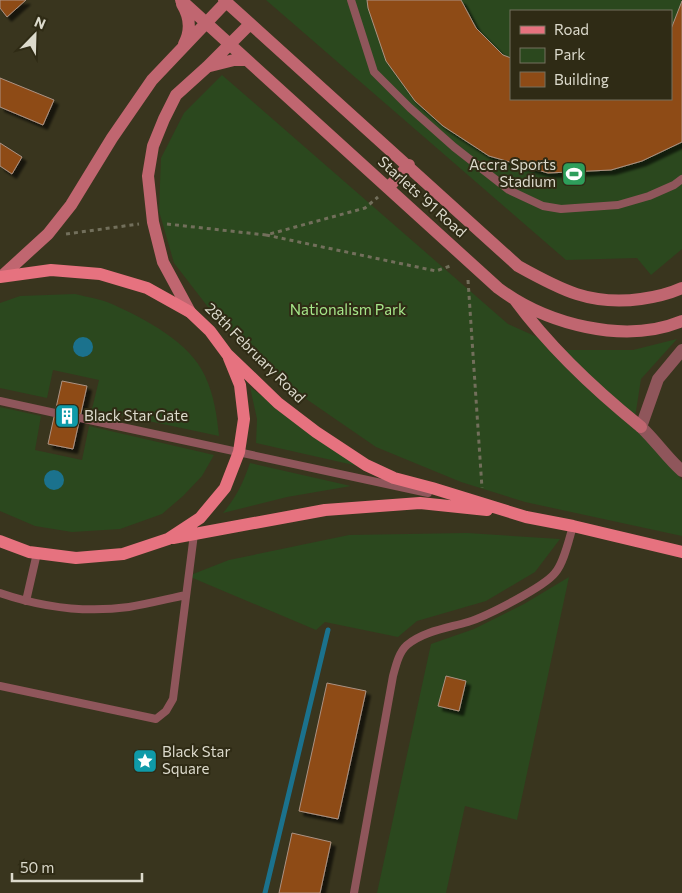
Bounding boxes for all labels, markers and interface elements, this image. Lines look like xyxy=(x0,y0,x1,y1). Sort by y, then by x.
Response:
north arrow xyxy=(10,10,60,60)
legend xyxy=(510,10,672,100)
text: N xyxy=(32,13,48,32)
text: Road xyxy=(554,20,589,38)
text: Park xyxy=(554,45,585,63)
text: Building xyxy=(554,70,609,88)
street label: Starlets '91 Road xyxy=(375,152,471,241)
place label: Accra Sports Stadium xyxy=(469,155,556,190)
sports icon: Accra Sports Stadium xyxy=(561,161,587,187)
street label: 28th February Road xyxy=(202,299,309,406)
park label: Nationalism Park xyxy=(290,300,406,318)
building icon: Black Star Gate xyxy=(54,403,80,429)
place label: Black Star Gate xyxy=(84,406,188,424)
place label: Black Star Square xyxy=(162,742,230,777)
place icon: Black Star Square xyxy=(132,748,158,774)
scale bar xyxy=(12,850,142,882)
text: 50 m xyxy=(20,858,54,876)

